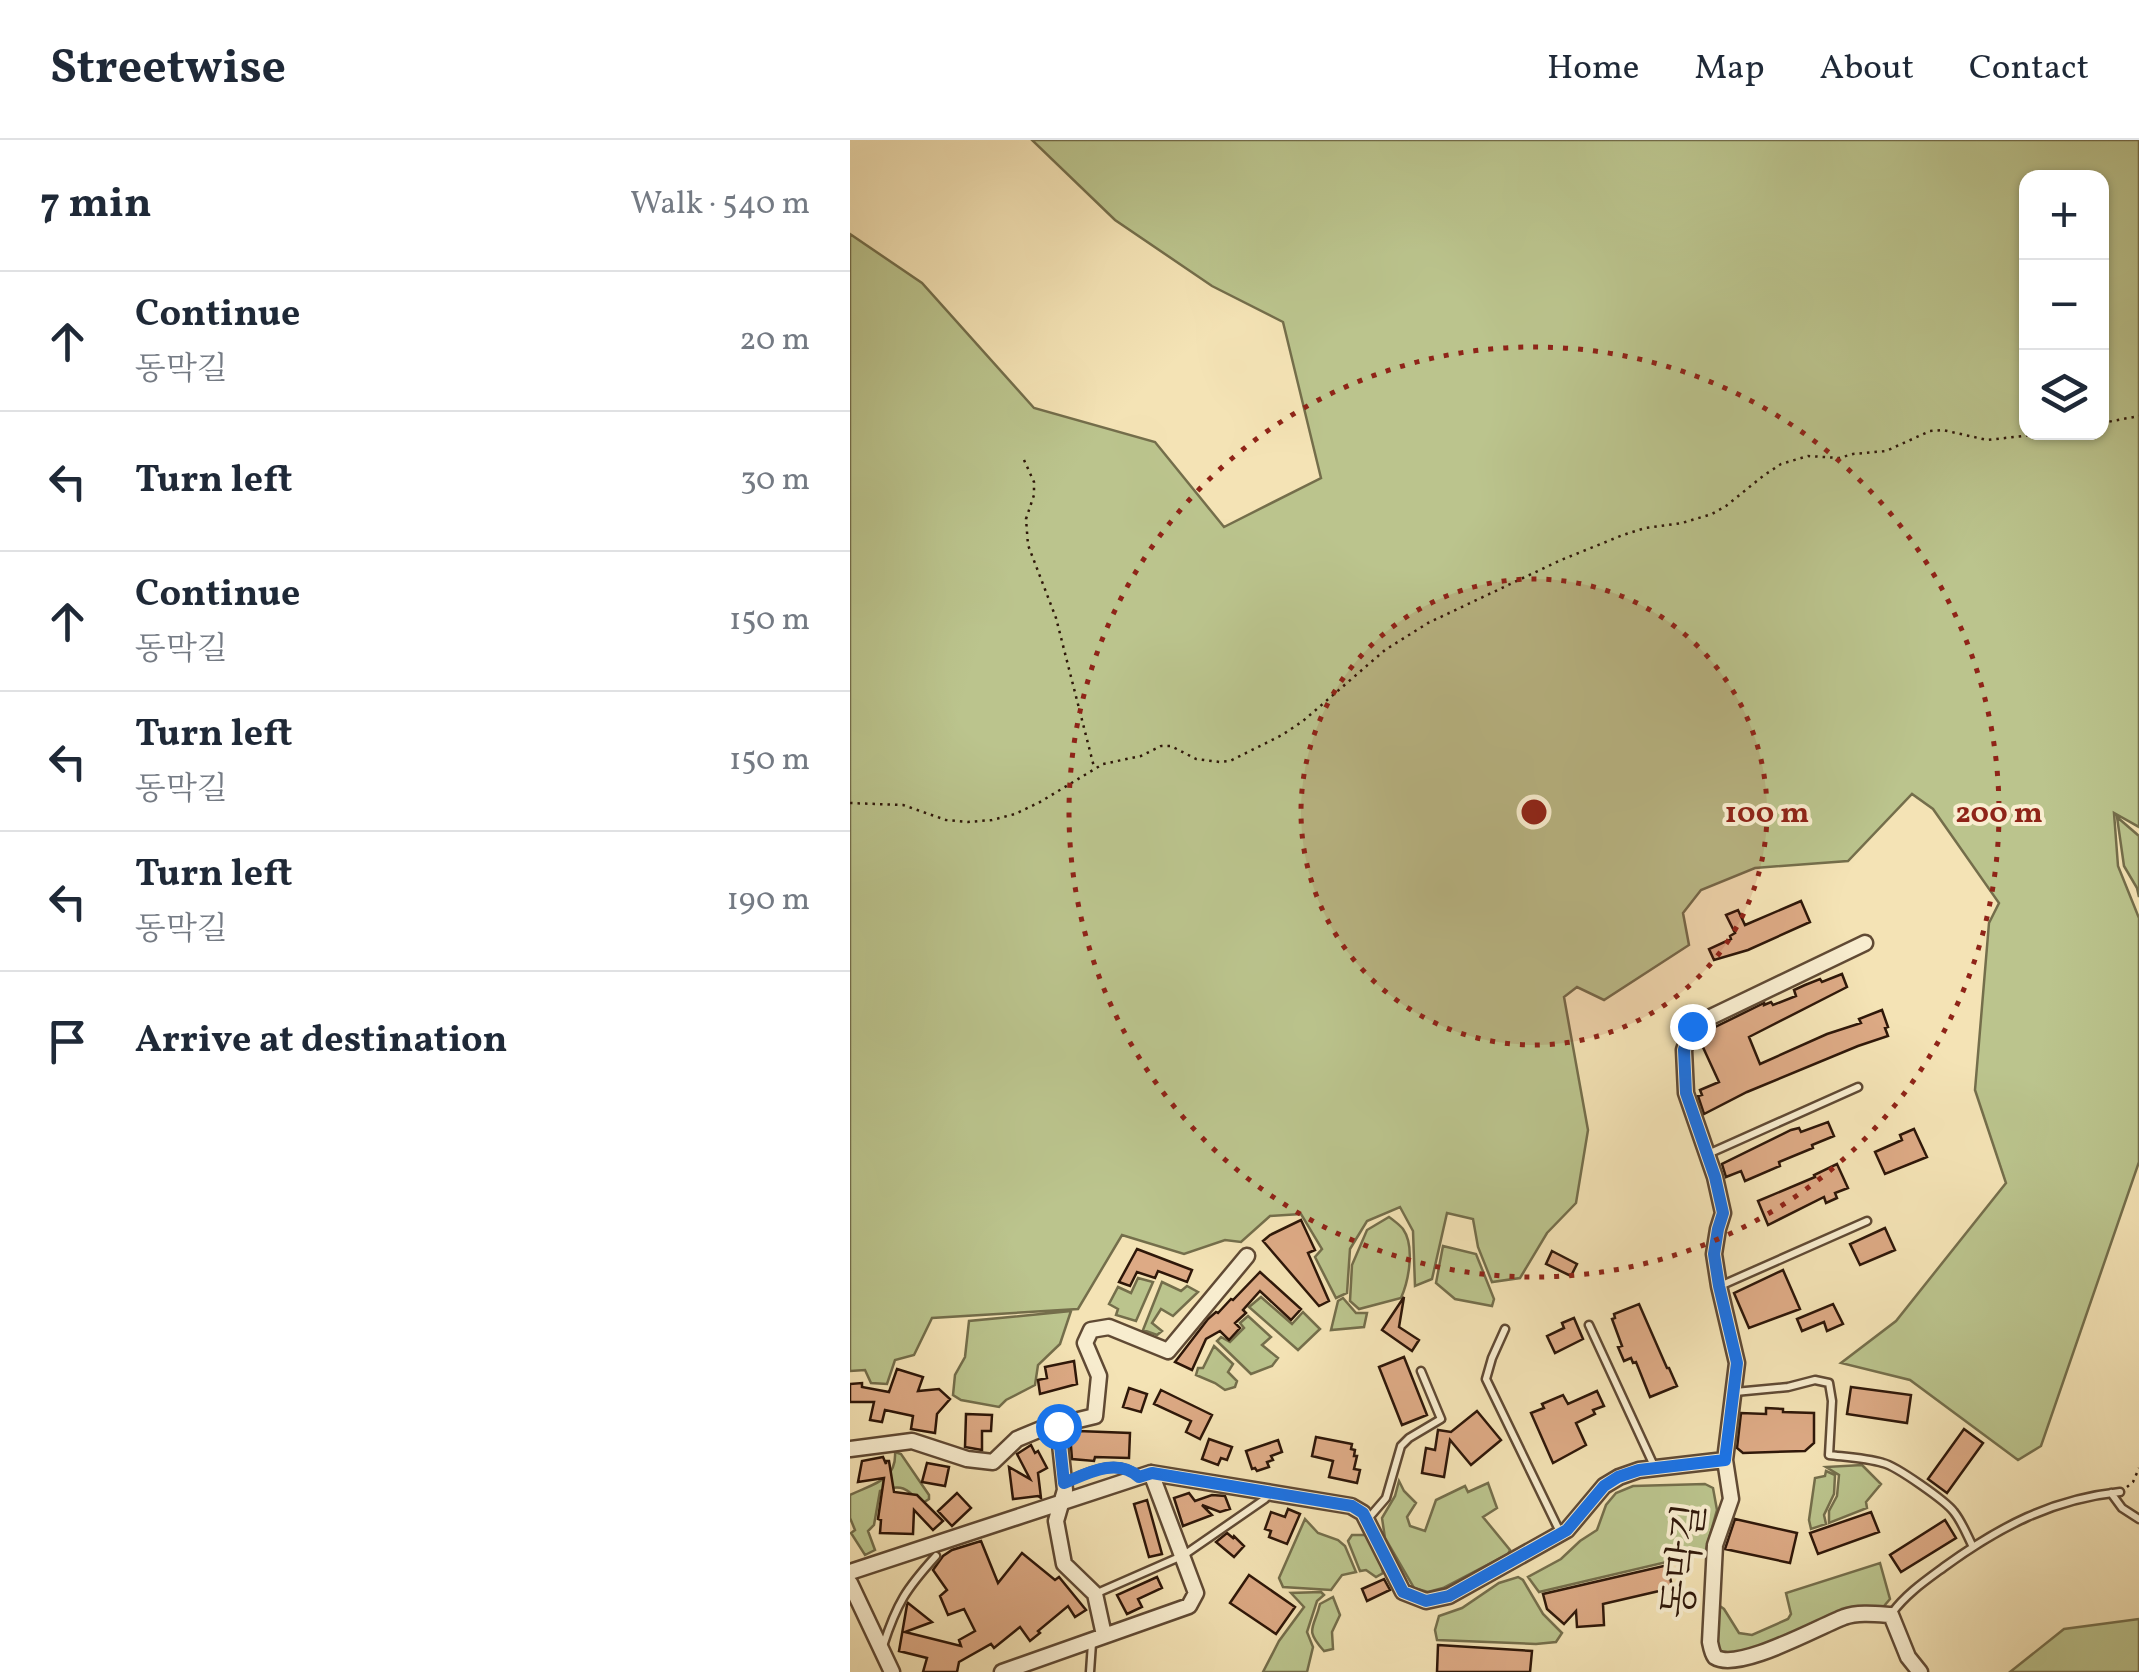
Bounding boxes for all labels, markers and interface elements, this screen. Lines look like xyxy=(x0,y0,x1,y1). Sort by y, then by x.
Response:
text: Streetwise xyxy=(50,36,286,103)
text: Home xyxy=(1547,45,1639,93)
text: Map xyxy=(1694,45,1765,93)
text: About xyxy=(1820,45,1914,93)
text: Contact xyxy=(1969,45,2089,93)
map controls xyxy=(2019,170,2109,440)
button: + xyxy=(2019,170,2109,260)
text: 7 min xyxy=(40,176,152,235)
text: Walk · 540 m xyxy=(630,183,810,227)
button: − xyxy=(2019,260,2109,350)
text: Continue xyxy=(135,289,300,342)
icon: ahead xyxy=(40,314,95,369)
text: 20 m xyxy=(739,319,810,363)
text: 동막길 xyxy=(135,349,228,393)
button: layers xyxy=(2019,350,2109,440)
icon: left xyxy=(40,454,95,509)
text: Turn left xyxy=(135,455,292,508)
text: 30 m xyxy=(740,459,810,503)
text: Continue xyxy=(135,569,300,622)
icon: ahead xyxy=(40,594,95,649)
text: 150 m xyxy=(729,599,810,643)
text: 동막길 xyxy=(135,629,228,673)
text: Turn left xyxy=(135,709,292,762)
icon: left xyxy=(40,734,95,789)
text: 150 m xyxy=(729,739,810,783)
text: 동막길 xyxy=(135,769,228,813)
text: 100 m xyxy=(1725,793,1809,835)
text: 200 m xyxy=(1955,793,2043,835)
centre of rings xyxy=(1516,794,1552,830)
text: Turn left xyxy=(135,849,292,902)
icon: left xyxy=(40,874,95,929)
text: 190 m xyxy=(726,879,810,923)
text: 동막길 xyxy=(135,909,228,953)
route end xyxy=(1670,1004,1716,1050)
icon: arrive xyxy=(40,1014,95,1069)
text: Arrive at destination xyxy=(135,1015,508,1068)
route start xyxy=(1036,1404,1082,1450)
street label: 동막길 xyxy=(1652,1500,1722,1622)

